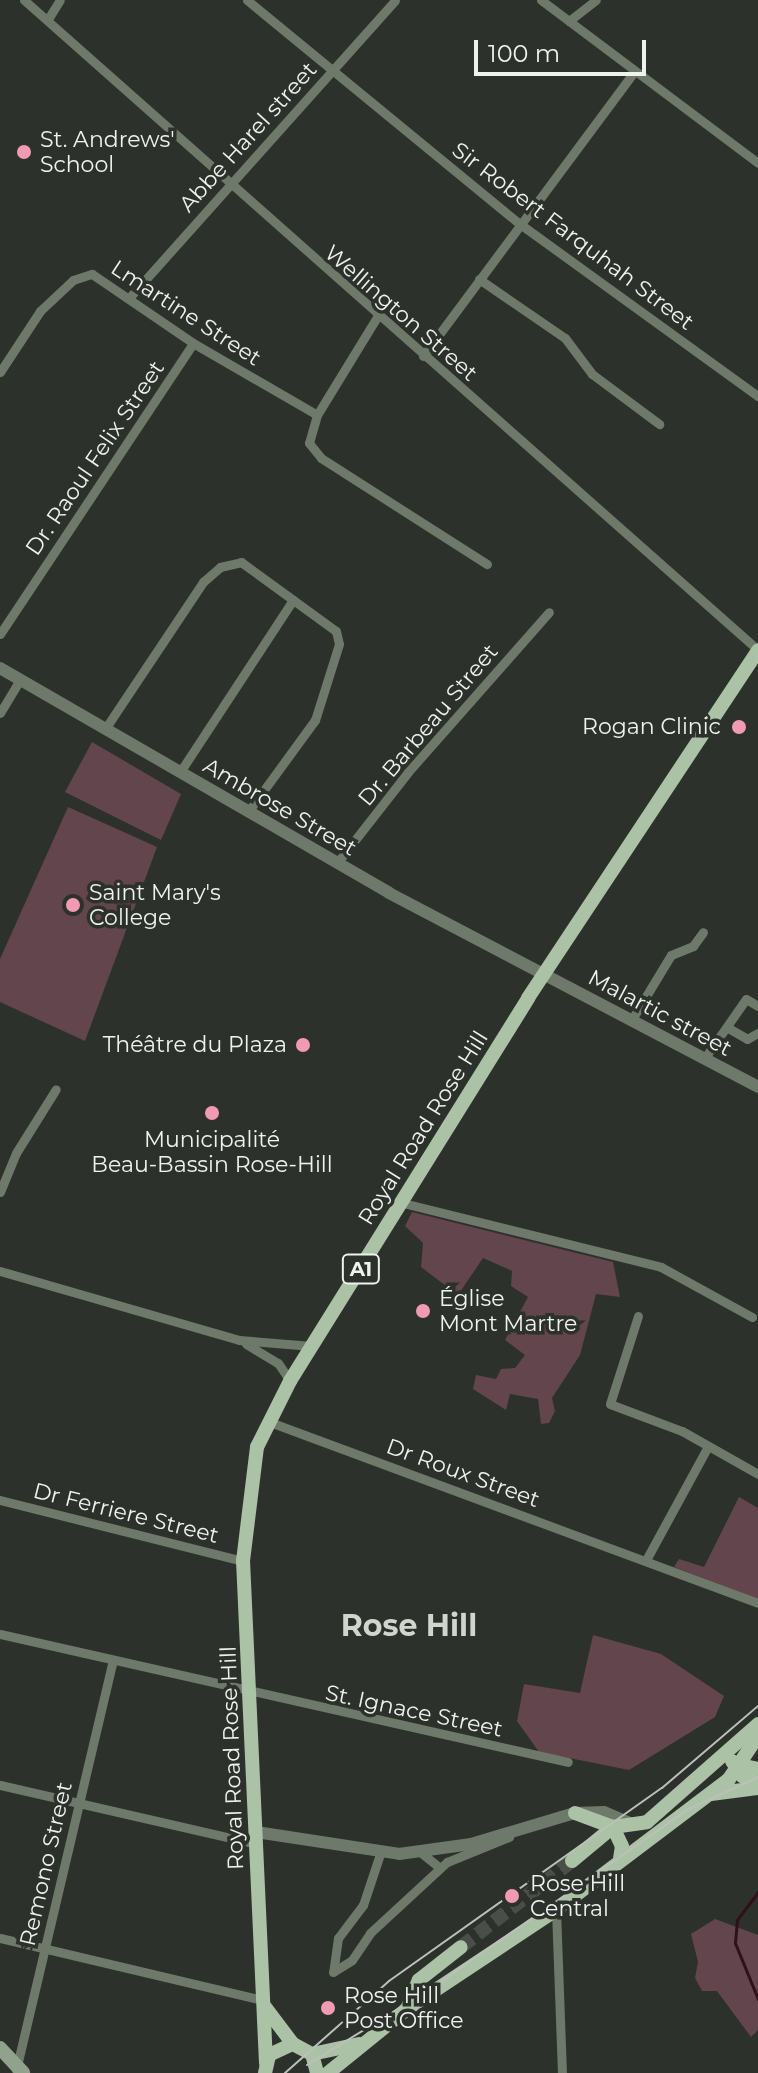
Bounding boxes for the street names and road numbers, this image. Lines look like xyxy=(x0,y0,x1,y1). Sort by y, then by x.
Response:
street label: Abbe Harel street xyxy=(174,57,322,217)
street label: Sir Robert Farquhah Street xyxy=(447,137,699,335)
street label: Wellington Street xyxy=(319,240,483,386)
street label: Lmartine Street xyxy=(106,255,266,371)
street label: Dr. Raoul Felix Street xyxy=(20,356,170,560)
street label: Dr. Barbeau Street xyxy=(353,639,503,811)
street label: Ambrose Street xyxy=(199,752,361,862)
street label: Malartic street xyxy=(584,964,736,1062)
street label: Royal Road Rose Hill xyxy=(352,1026,494,1230)
road number: A1 xyxy=(341,1253,381,1285)
street label: Dr Roux Street xyxy=(383,1433,543,1513)
street label: Dr Ferriere Street xyxy=(31,1477,221,1549)
street label: Royal Road Rose Hill xyxy=(215,1646,249,1870)
street label: St. Ignace Street xyxy=(323,1679,505,1743)
street label: Remono Street xyxy=(14,1780,78,1948)

